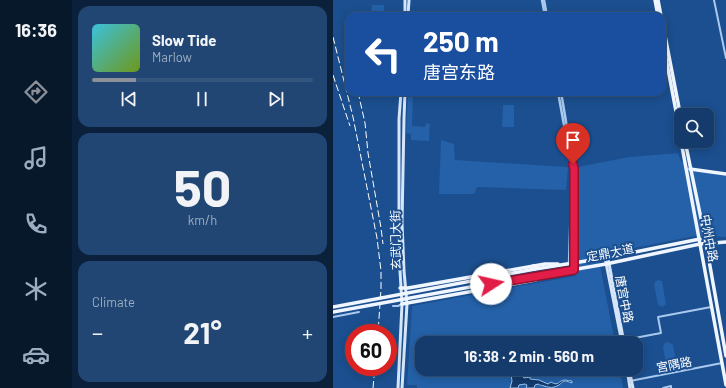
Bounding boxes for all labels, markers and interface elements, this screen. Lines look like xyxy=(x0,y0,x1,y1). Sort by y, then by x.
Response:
text: 16:36 xyxy=(15,19,57,41)
text: 250 m xyxy=(423,24,499,58)
icon: left xyxy=(357,28,409,80)
text: Slow Tide xyxy=(152,31,216,49)
text: Marlow xyxy=(152,49,192,65)
text: 唐宫东路 xyxy=(423,61,495,83)
icon: directions xyxy=(22,78,50,106)
icon: previous xyxy=(118,88,140,110)
icon: pause xyxy=(191,88,213,110)
icon: next xyxy=(265,88,287,110)
map controls xyxy=(674,108,714,148)
button: search xyxy=(674,108,714,148)
pin xyxy=(556,123,590,164)
icon: arrive xyxy=(562,129,584,151)
icon: music xyxy=(22,144,50,172)
text: 50 xyxy=(174,155,231,217)
icon: phone xyxy=(22,210,50,238)
street label: 玄武门大街 xyxy=(387,210,403,270)
text: km/h xyxy=(188,212,217,228)
street label: 中州中路 xyxy=(699,213,721,263)
street label: 定鼎大道 xyxy=(585,241,635,263)
position arrow xyxy=(470,263,512,305)
street label: 唐宫中路 xyxy=(614,274,636,324)
icon: climate xyxy=(22,275,50,303)
text: Climate xyxy=(92,294,135,310)
text: 21° xyxy=(183,314,222,350)
text: − xyxy=(92,319,103,345)
text: + xyxy=(302,319,313,345)
speed limit sign: 60 xyxy=(345,324,397,376)
icon: car xyxy=(22,341,50,369)
text: 16:38 · 2 min · 560 m xyxy=(464,347,594,365)
street label: 宫隅路 xyxy=(655,354,693,374)

